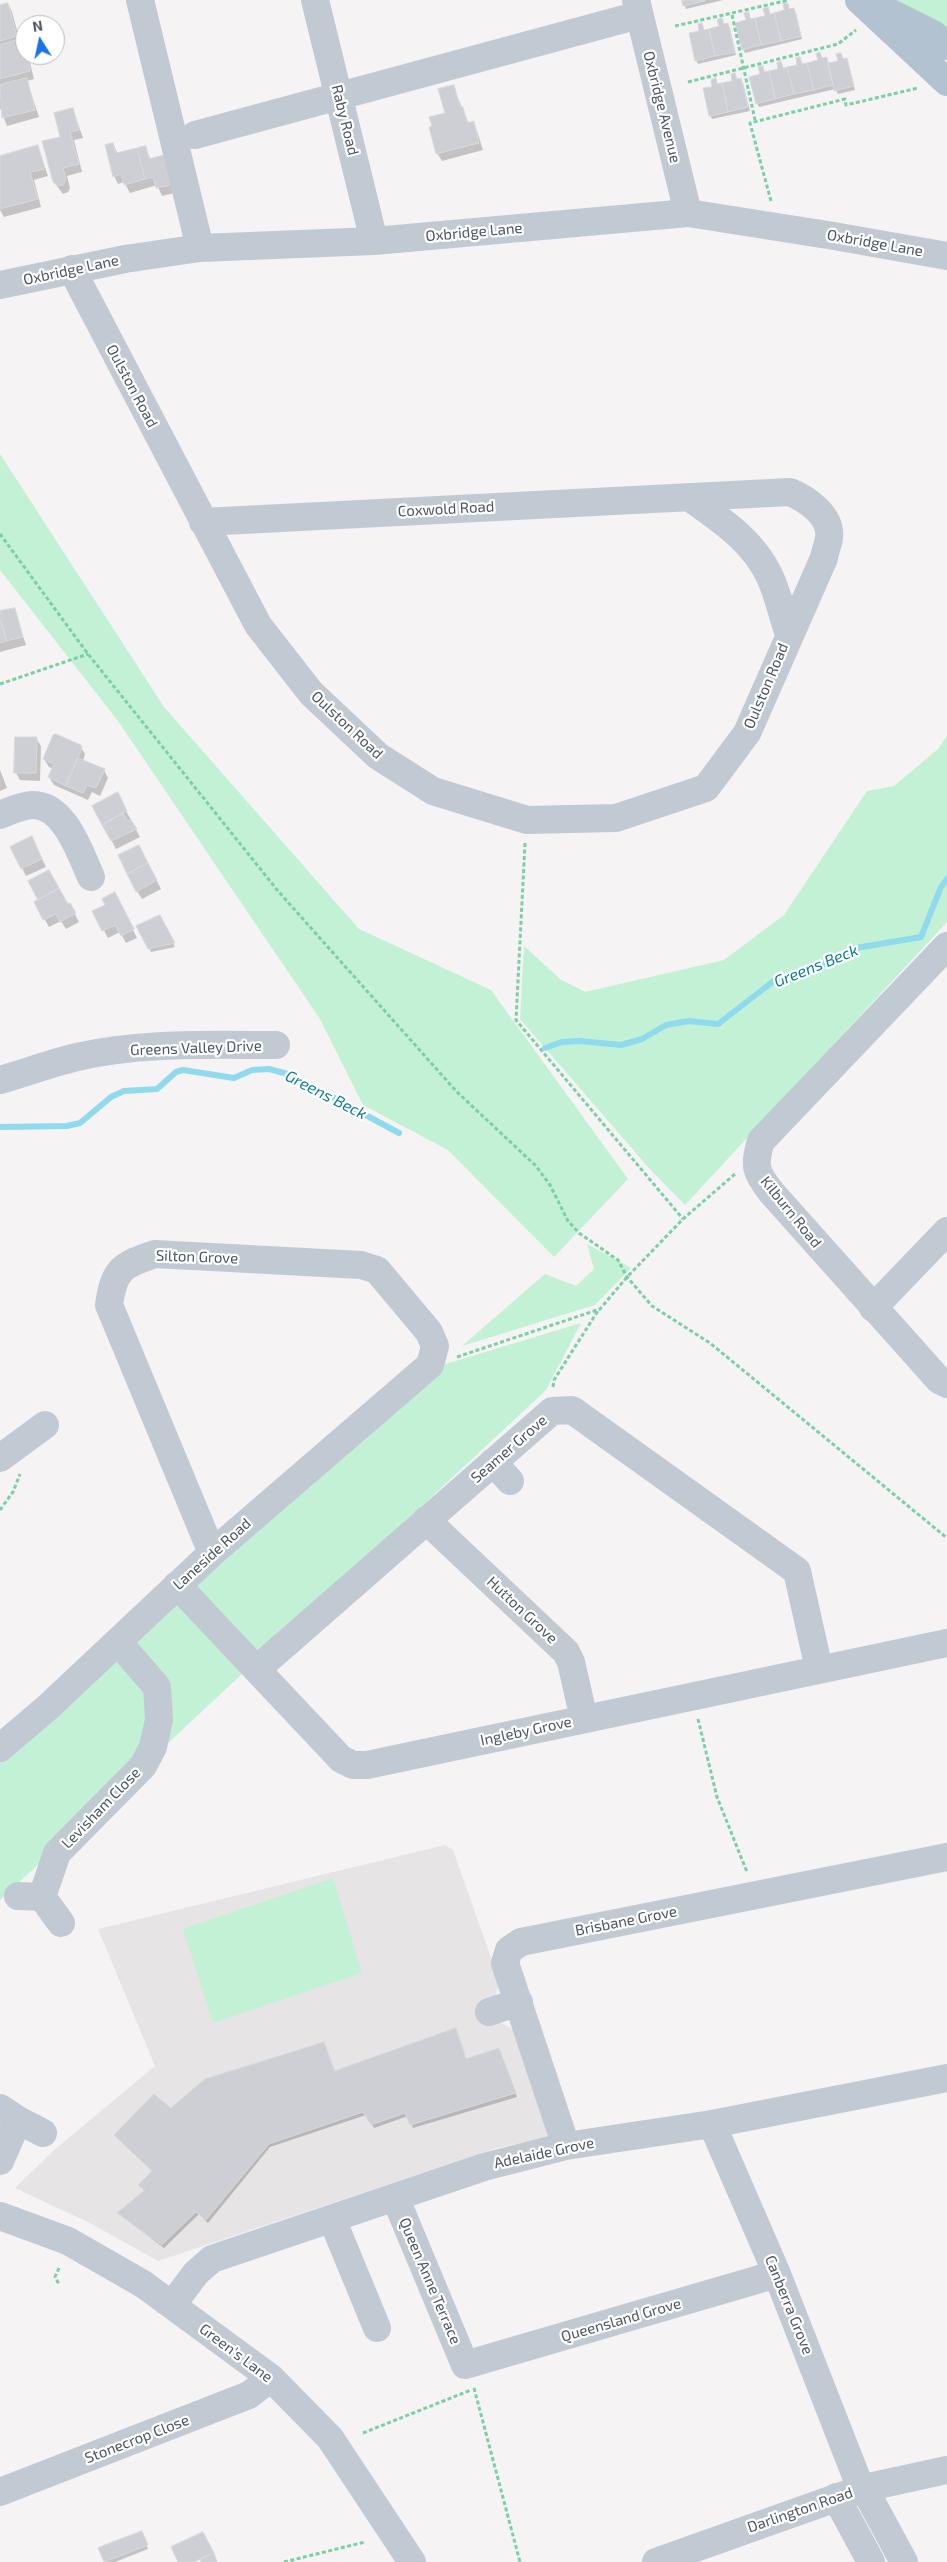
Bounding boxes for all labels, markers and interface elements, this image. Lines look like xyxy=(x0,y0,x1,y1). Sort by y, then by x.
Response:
north arrow xyxy=(15,15,65,65)
text: N xyxy=(31,16,44,35)
street label: Oxbridge Avenue xyxy=(639,49,685,165)
street label: Raby Road xyxy=(328,83,362,157)
street label: Oxbridge Lane xyxy=(425,219,523,245)
street label: Oxbridge Lane xyxy=(826,226,924,260)
street label: Oxbridge Lane xyxy=(22,251,120,289)
street label: Oulston Road xyxy=(103,341,161,431)
street label: Coxwold Road xyxy=(397,497,495,521)
street label: Oulston Road xyxy=(740,640,792,732)
street label: Oulston Road xyxy=(307,687,387,763)
water label: Greens Beck xyxy=(771,940,861,992)
street label: Greens Valley Drive xyxy=(130,1037,262,1059)
water label: Greens Beck xyxy=(282,1066,370,1124)
street label: Kilburn Road xyxy=(757,1173,825,1251)
street label: Silton Grove xyxy=(156,1247,238,1267)
street label: Seamer Grove xyxy=(467,1411,551,1487)
street label: Laneside Road xyxy=(169,1514,255,1594)
street label: Hutton Grove xyxy=(483,1573,561,1647)
street label: Ingleby Grove xyxy=(479,1713,573,1749)
street label: Levisham Close xyxy=(58,1764,144,1852)
street label: Brisbane Grove xyxy=(574,1902,678,1940)
street label: Adelaide Grove xyxy=(492,2134,596,2172)
street label: Queen Anne Terrace xyxy=(395,2215,465,2347)
street label: Canberra Grove xyxy=(761,2253,817,2357)
street label: Queensland Grove xyxy=(559,2294,683,2346)
street label: Green's Lane xyxy=(196,2320,276,2386)
street label: Stonecrop Close xyxy=(82,2411,192,2467)
street label: Darlington Road xyxy=(745,2484,855,2536)

